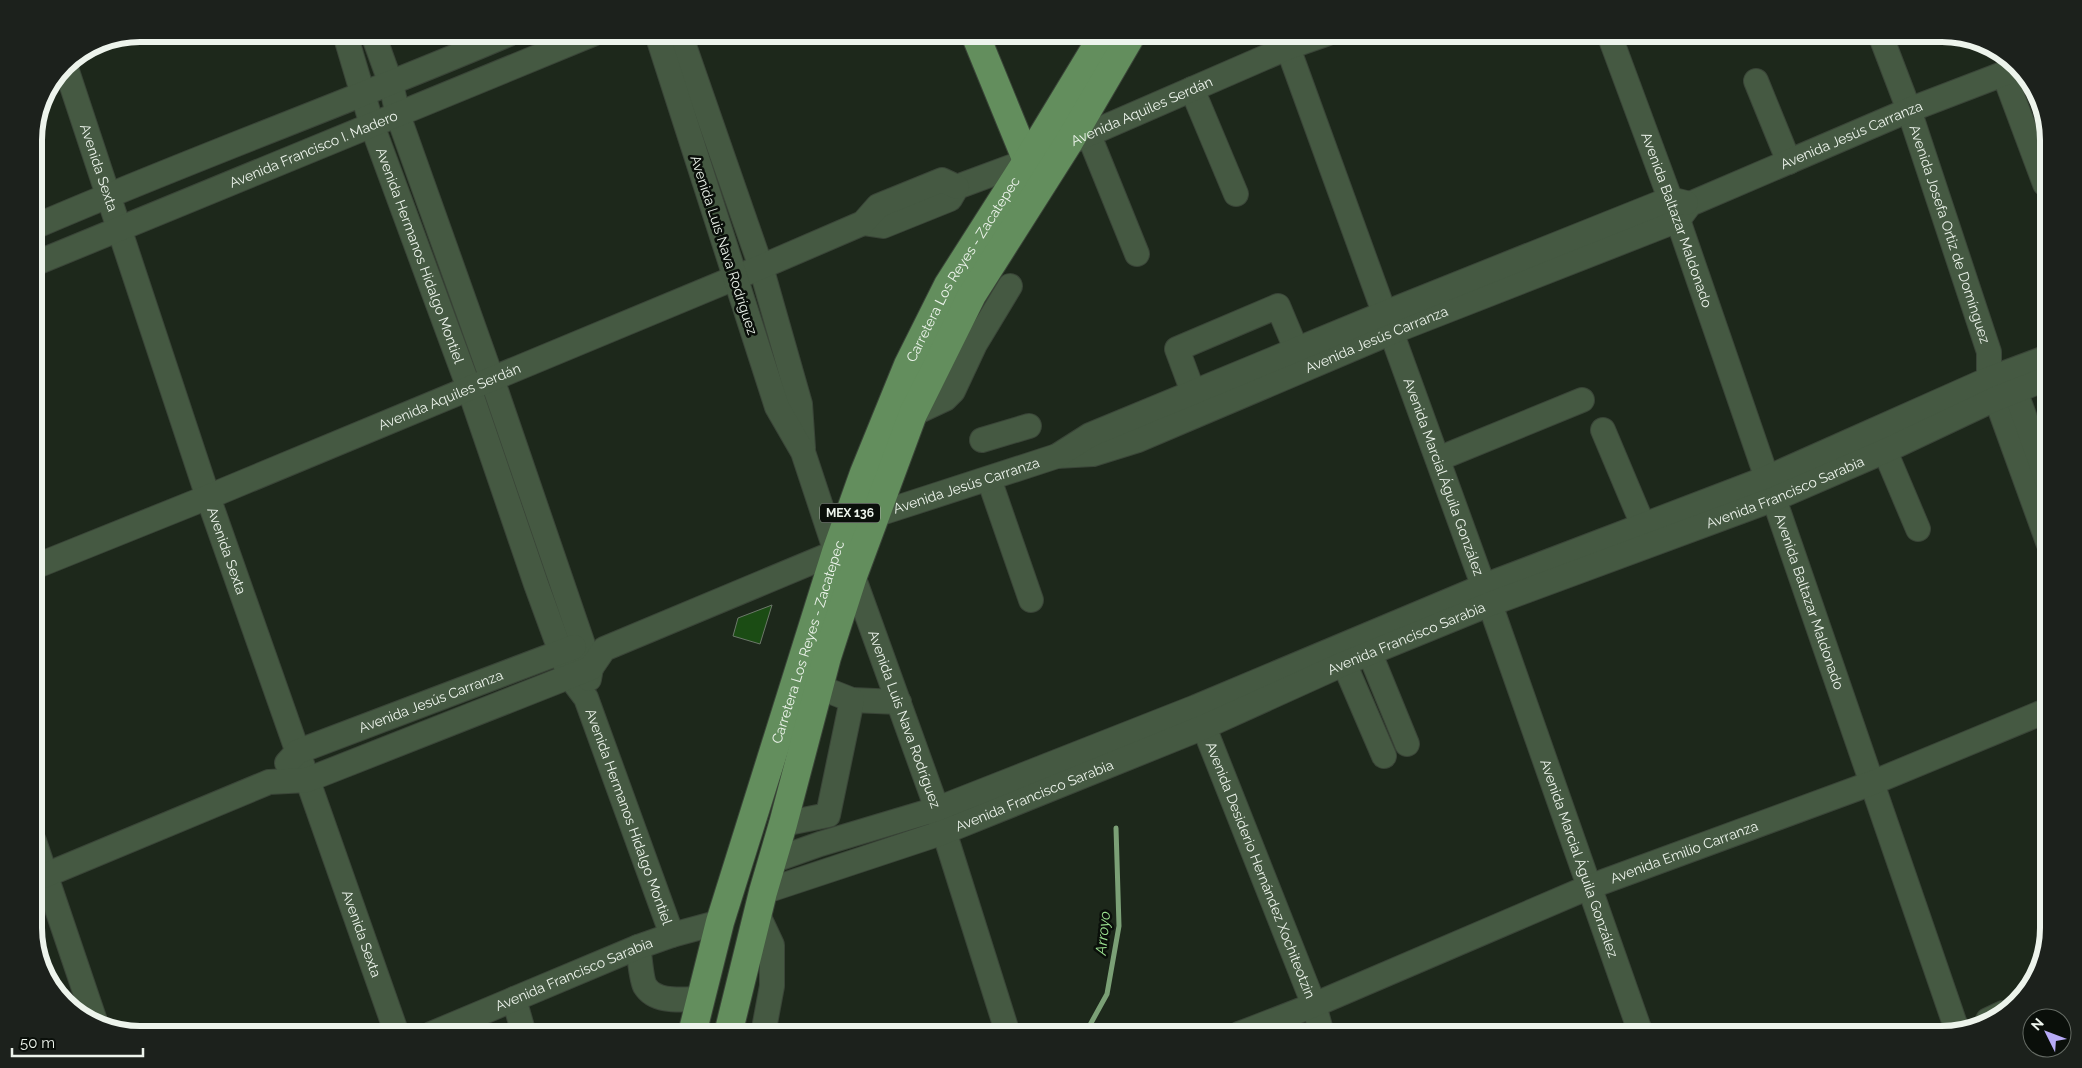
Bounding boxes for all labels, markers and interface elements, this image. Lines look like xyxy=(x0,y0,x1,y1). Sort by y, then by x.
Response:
street label: Avenida Aquiles Serdán xyxy=(1068,73,1215,149)
street label: Avenida Jesús Carranza xyxy=(1778,98,1925,172)
street label: Avenida Francisco I. Madero xyxy=(227,107,400,191)
street label: Avenida Sexta xyxy=(77,122,121,213)
street label: Avenida Josefa Ortiz de Domínguez xyxy=(1906,123,1994,346)
street label: Avenida Baltazar Maldonado xyxy=(1638,130,1716,310)
street label: Avenida Hermanos Hidalgo Montiel xyxy=(373,145,467,366)
street label: Avenida Luis Nava Rodríguez xyxy=(687,153,761,337)
street label: Carretera Los Reyes - Zacatepec xyxy=(903,173,1023,365)
street label: Avenida Jesús Carranza xyxy=(1303,303,1450,376)
street label: Avenida Aquiles Serdán xyxy=(376,360,523,433)
street label: Avenida Marcial Águila González xyxy=(1401,376,1487,578)
street label: Avenida Francisco Sarabia xyxy=(1704,453,1866,531)
street label: Avenida Jesús Carranza xyxy=(891,454,1042,517)
road number: MEX 136 xyxy=(820,503,880,522)
street label: Avenida Sexta xyxy=(204,505,250,597)
street label: Avenida Baltazar Maldonado xyxy=(1772,512,1847,692)
street label: Carretera Los Reyes - Zacatepec xyxy=(768,538,848,745)
street label: Avenida Francisco Sarabia xyxy=(1325,599,1488,678)
street label: Avenida Luis Nava Rodríguez xyxy=(865,628,944,810)
street label: Avenida Jesús Carranza xyxy=(357,667,505,736)
street label: Avenida Hermanos Hidalgo Montiel xyxy=(582,706,676,927)
street label: Avenida Desiderio Hernández Xochiteotzin xyxy=(1203,740,1319,1001)
street label: Avenida Francisco Sarabia xyxy=(953,756,1116,835)
street label: Avenida Marcial Águila González xyxy=(1537,757,1622,960)
street label: Avenida Emilio Carranza xyxy=(1608,818,1760,886)
street label: Avenida Sexta xyxy=(339,888,384,979)
water label: Arroyo xyxy=(1092,910,1114,957)
street label: Avenida Francisco Sarabia xyxy=(493,934,655,1014)
north arrow xyxy=(2022,1008,2072,1058)
text: N xyxy=(2028,1015,2047,1034)
scale bar xyxy=(12,1026,144,1058)
text: 50 m xyxy=(20,1034,55,1052)

